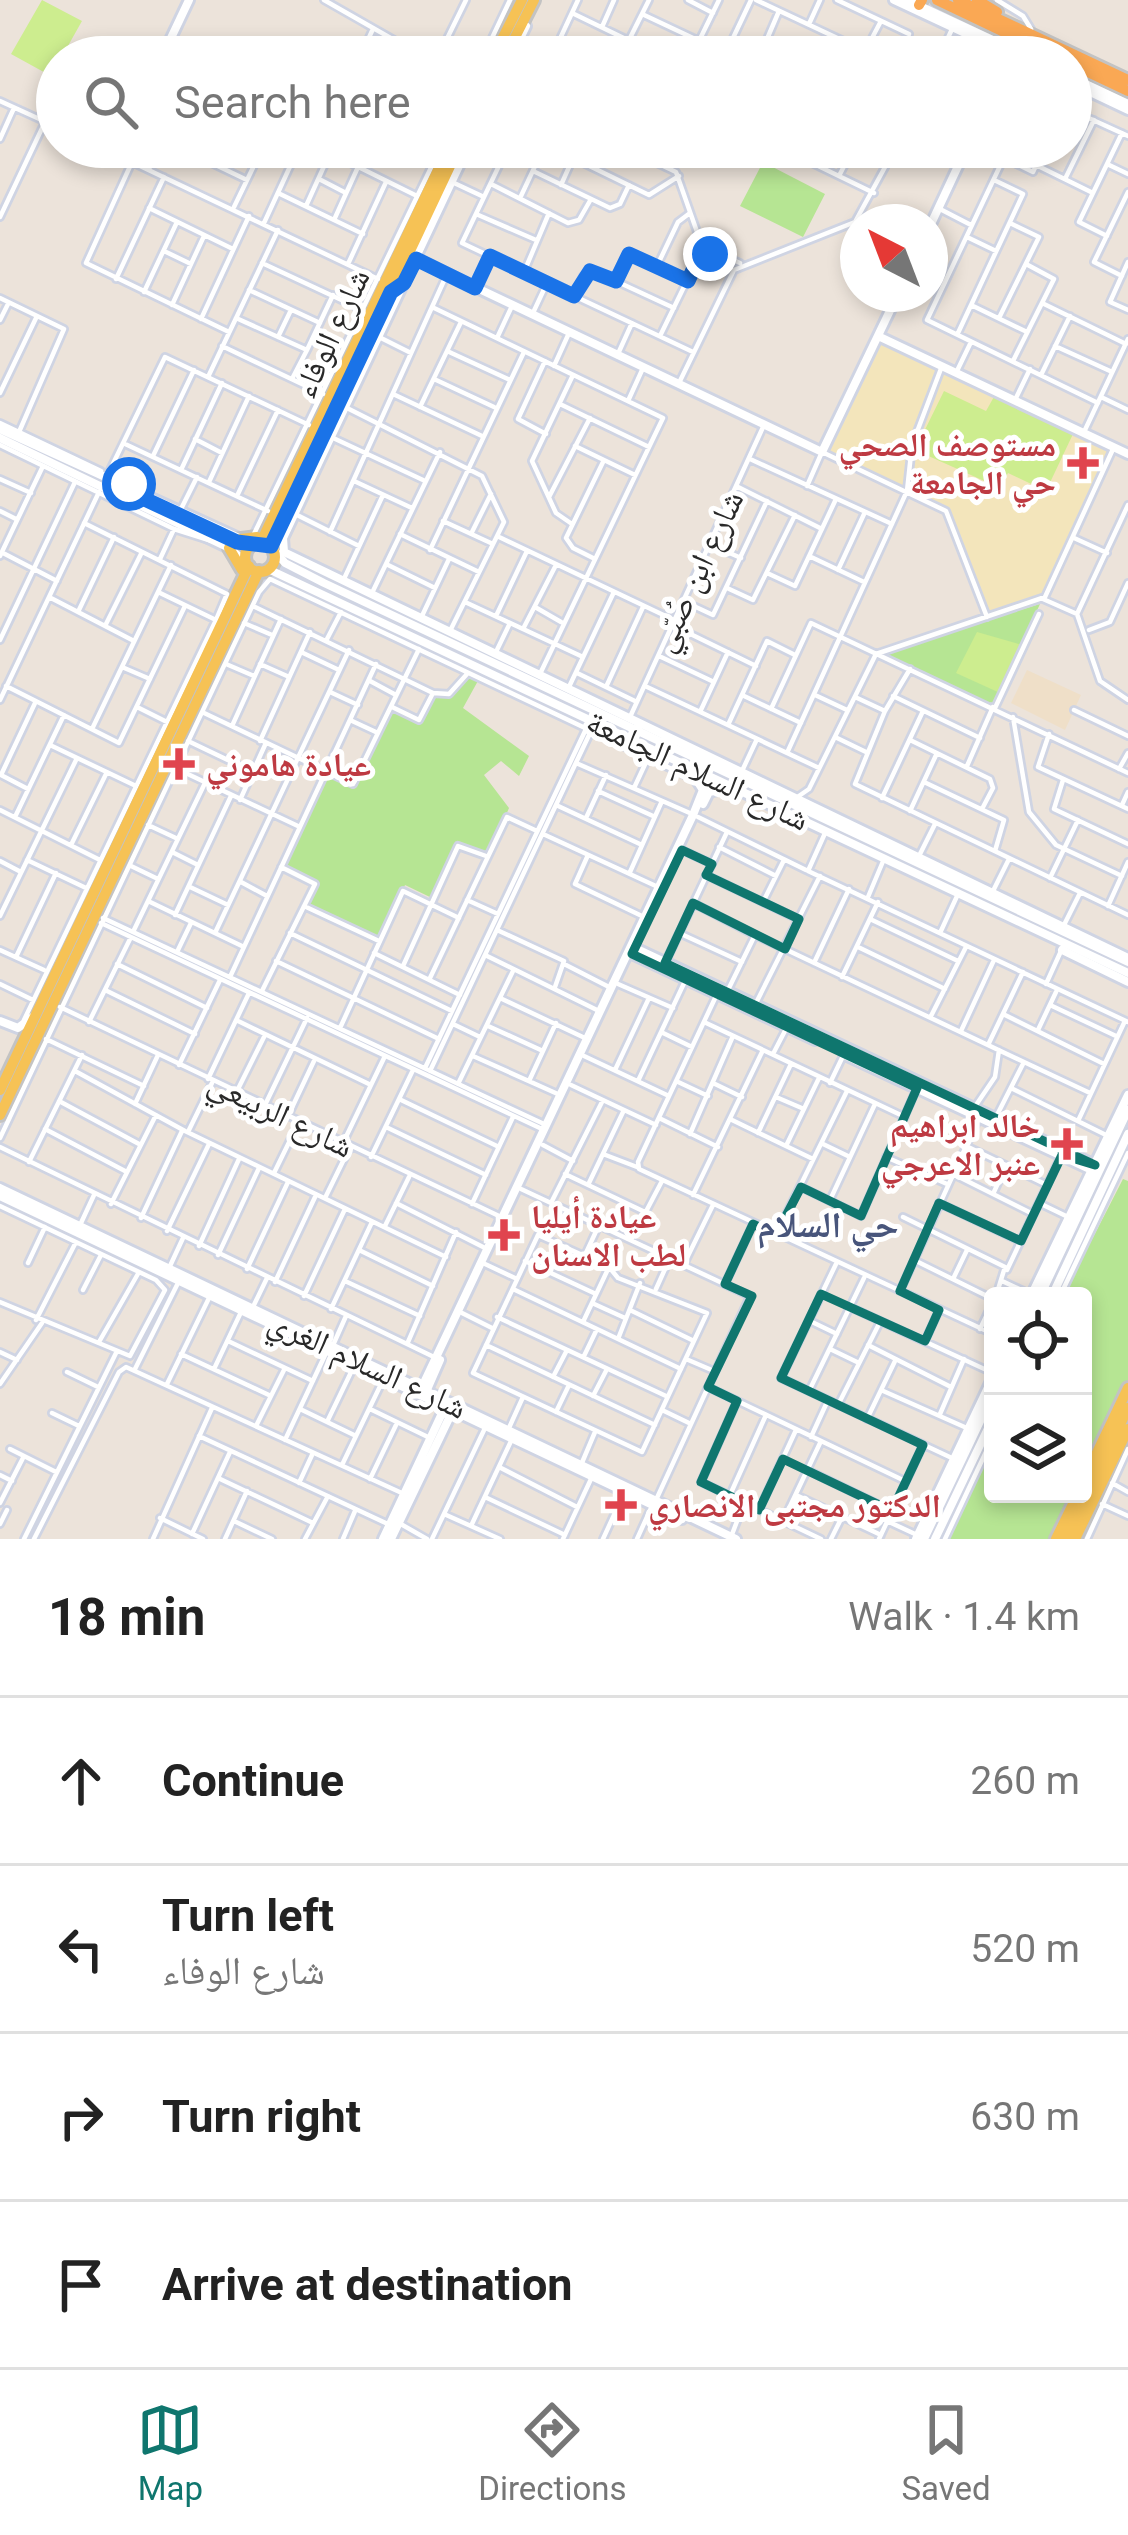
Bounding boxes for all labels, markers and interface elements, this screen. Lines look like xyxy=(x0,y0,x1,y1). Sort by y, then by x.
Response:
search box xyxy=(36,36,1092,168)
icon: search xyxy=(78,69,144,135)
text: Search here xyxy=(174,76,411,129)
north arrow xyxy=(840,204,948,312)
route end xyxy=(683,227,737,281)
street label: شارع الوفاء xyxy=(284,262,379,404)
place label: مستوصف الصحي حي الجامعة xyxy=(839,425,1056,508)
marker: مستوصف الصحي حي الجامعة xyxy=(1067,447,1099,479)
route start xyxy=(102,457,156,511)
street label: شارع ابن صُبّي xyxy=(643,484,757,661)
street label: شارع السلام الجامعة xyxy=(580,701,815,840)
place label: عيادة هاموني xyxy=(206,745,371,790)
marker: عيادة هاموني xyxy=(163,748,195,780)
street label: شارع الربيعي xyxy=(199,1062,360,1172)
place label: خالد ابراهيم عنبر الاعرجي xyxy=(881,1106,1040,1189)
marker: خالد ابراهيم عنبر الاعرجي xyxy=(1051,1128,1083,1160)
place label: عيادة أيليا لطب الاسنان xyxy=(531,1195,686,1274)
district label: حي السلام xyxy=(757,1204,899,1253)
marker: عيادة أيليا لطب الاسنان xyxy=(488,1219,520,1251)
map controls xyxy=(984,1287,1092,1503)
button: locate xyxy=(984,1287,1092,1395)
street label: شارع السلام الغري xyxy=(260,1301,473,1433)
button: layers xyxy=(984,1395,1092,1503)
place label: الدكتور مجتبى الانصاري xyxy=(648,1486,941,1531)
marker: الدكتور مجتبى الانصاري xyxy=(605,1489,637,1521)
text: 18 min xyxy=(48,1588,205,1647)
text: Walk · 1.4 km xyxy=(848,1594,1080,1640)
icon: ahead xyxy=(48,1748,114,1814)
text: Continue xyxy=(162,1754,344,1807)
text: 260 m xyxy=(970,1758,1080,1804)
text: Turn left xyxy=(162,1889,334,1942)
icon: left xyxy=(48,1916,114,1982)
text: 520 m xyxy=(970,1926,1080,1972)
text: شارع الوفاء xyxy=(162,1948,325,1994)
icon: right xyxy=(48,2084,114,2150)
text: Turn right xyxy=(162,2090,361,2143)
text: 630 m xyxy=(970,2094,1080,2140)
icon: arrive xyxy=(48,2252,114,2318)
text: Arrive at destination xyxy=(162,2258,573,2311)
tab: Map xyxy=(137,2397,203,2508)
tab: Directions xyxy=(478,2397,627,2508)
tab: Saved xyxy=(901,2397,991,2508)

